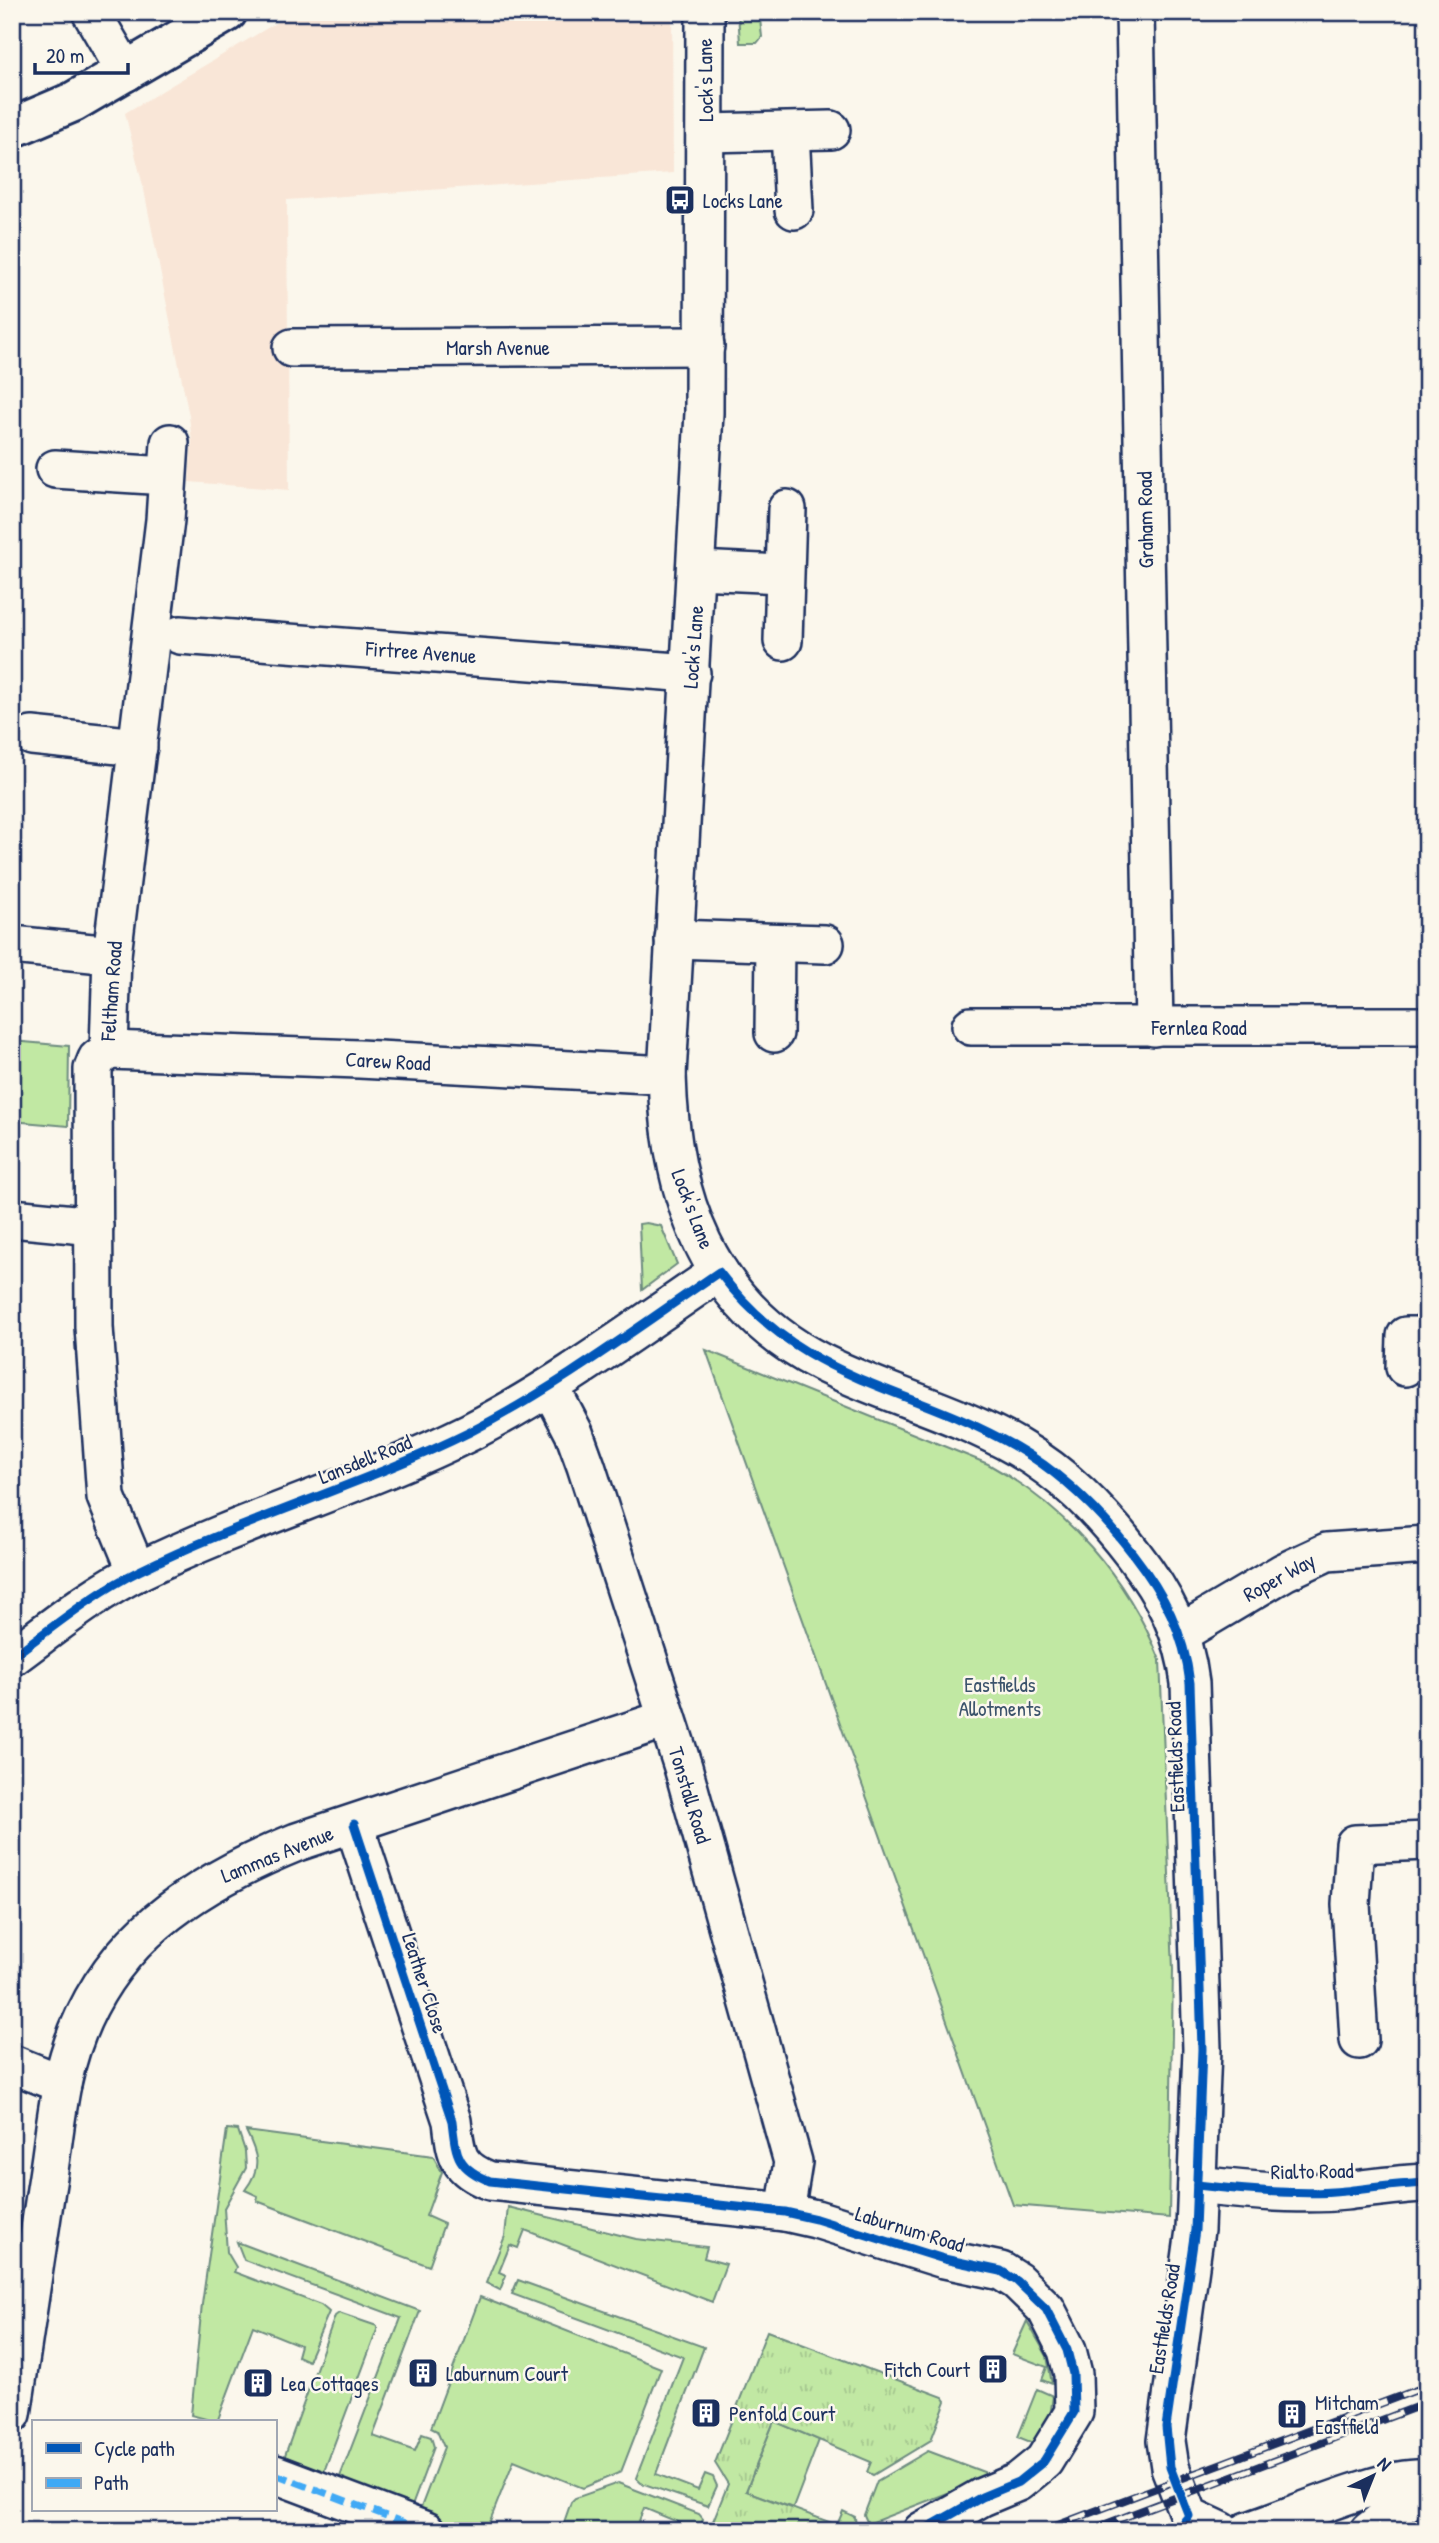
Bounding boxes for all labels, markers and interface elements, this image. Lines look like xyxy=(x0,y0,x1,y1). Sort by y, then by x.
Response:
scale bar xyxy=(35,32,128,76)
street label: Lock's Lane xyxy=(690,38,720,122)
text: 20 m xyxy=(46,41,84,70)
bus stop icon: Locks Lane xyxy=(663,183,697,217)
place label: Locks Lane xyxy=(703,186,783,215)
street label: Marsh Avenue xyxy=(446,333,550,362)
street label: Graham Road xyxy=(1130,471,1160,569)
street label: Lock's Lane xyxy=(676,604,710,690)
street label: Firtree Avenue xyxy=(364,634,477,670)
street label: Feltham Road xyxy=(93,940,129,1043)
street label: Fernlea Road xyxy=(1150,1013,1247,1042)
street label: Carew Road xyxy=(345,1044,431,1078)
street label: Lock's Lane xyxy=(665,1165,721,1253)
street label: Lansdell Road xyxy=(314,1427,416,1491)
street label: Roper Way xyxy=(1238,1545,1320,1609)
park label: Eastfields Allotments xyxy=(959,1670,1041,1723)
street label: Eastfields Road xyxy=(1159,1701,1191,1813)
street label: Tonstall Road xyxy=(662,1743,718,1847)
street label: Lammas Avenue xyxy=(216,1818,338,1890)
street label: Leather Close xyxy=(395,1929,455,2037)
street label: Rialto Road xyxy=(1270,2156,1354,2186)
street label: Laburnum Road xyxy=(852,2199,968,2259)
street label: Eastfields Road xyxy=(1141,2262,1187,2376)
building icon: Fitch Court xyxy=(976,2352,1010,2386)
place label: Fitch Court xyxy=(884,2355,971,2384)
building icon: Laburnum Court xyxy=(406,2356,440,2390)
place label: Laburnum Court xyxy=(446,2359,569,2388)
building icon: Lea Cottages xyxy=(241,2366,275,2400)
place label: Lea Cottages xyxy=(281,2369,379,2398)
place label: Mitcham Eastfield xyxy=(1315,2388,1379,2441)
building icon: Penfold Court xyxy=(689,2396,723,2430)
building icon: Mitcham Eastfield xyxy=(1275,2397,1309,2431)
place label: Penfold Court xyxy=(729,2399,836,2428)
legend xyxy=(32,2420,276,2512)
text: Cycle path xyxy=(94,2434,175,2463)
north arrow xyxy=(1338,2442,1408,2512)
text: N xyxy=(1372,2451,1397,2477)
text: Path xyxy=(94,2468,129,2497)

